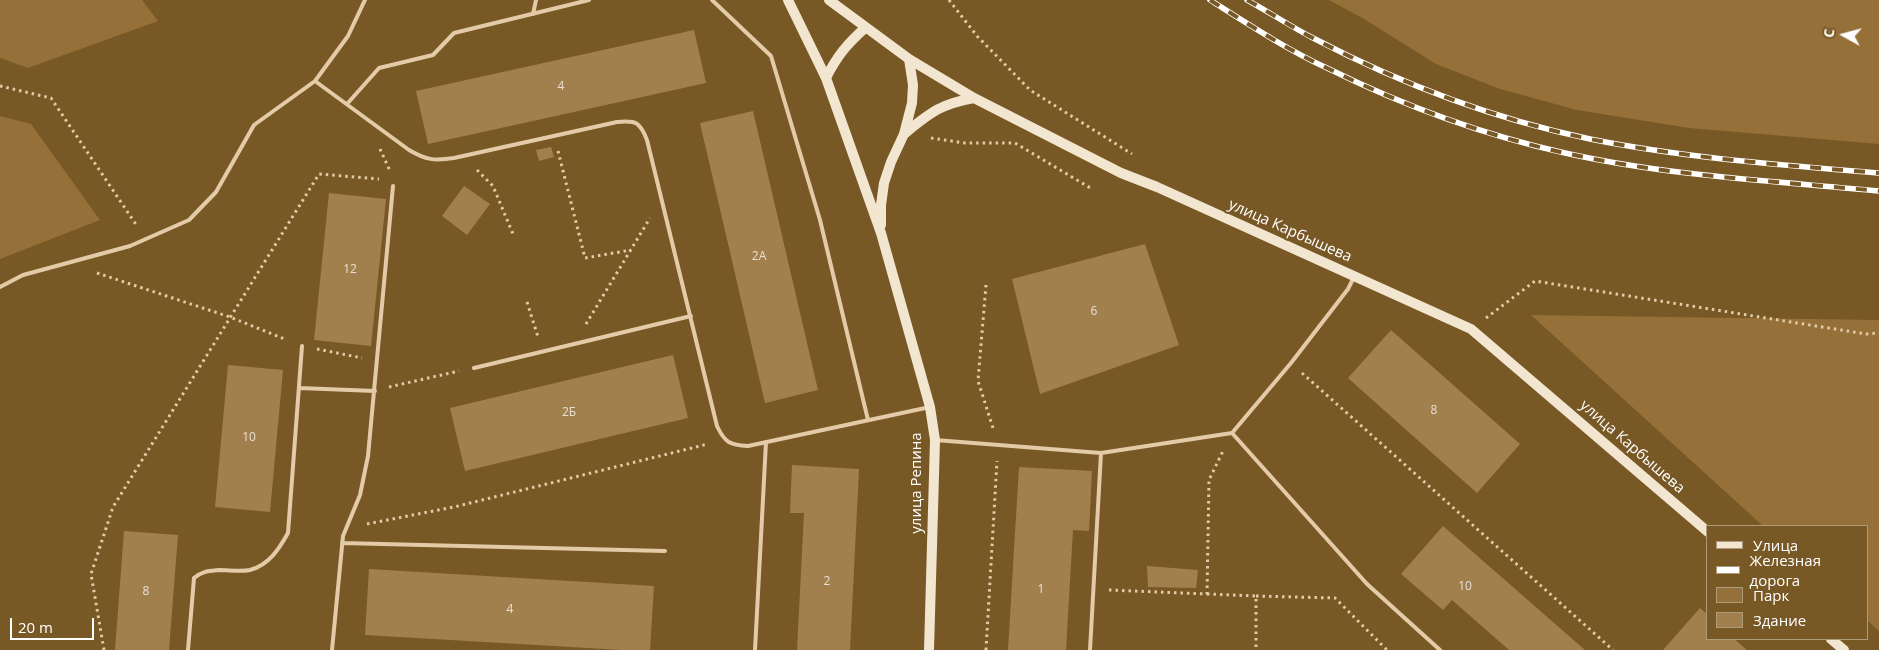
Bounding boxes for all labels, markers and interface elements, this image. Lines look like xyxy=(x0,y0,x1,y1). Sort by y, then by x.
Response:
north arrow xyxy=(1819,10,1869,60)
text: С xyxy=(1819,28,1839,39)
house number: 4 xyxy=(558,80,564,94)
street label: улица Карбышева xyxy=(1226,196,1354,266)
house number: 2А xyxy=(752,250,766,264)
house number: 12 xyxy=(343,263,357,277)
house number: 6 xyxy=(1091,305,1097,319)
street label: улица Карбышева xyxy=(1576,397,1688,497)
house number: 8 xyxy=(1431,404,1437,418)
house number: 2Б xyxy=(562,406,576,420)
house number: 10 xyxy=(242,431,256,445)
street label: улица Репина xyxy=(908,432,926,534)
legend xyxy=(1706,525,1869,640)
text: Улица xyxy=(1753,535,1798,555)
text: Железная дорога xyxy=(1750,550,1821,590)
house number: 2 xyxy=(824,575,830,589)
house number: 10 xyxy=(1458,580,1472,594)
house number: 1 xyxy=(1038,583,1044,597)
house number: 8 xyxy=(143,585,149,599)
text: Парк xyxy=(1753,585,1789,605)
house number: 4 xyxy=(507,603,513,617)
scale bar xyxy=(12,608,96,640)
text: Здание xyxy=(1753,610,1806,630)
text: 20 m xyxy=(18,617,53,637)

